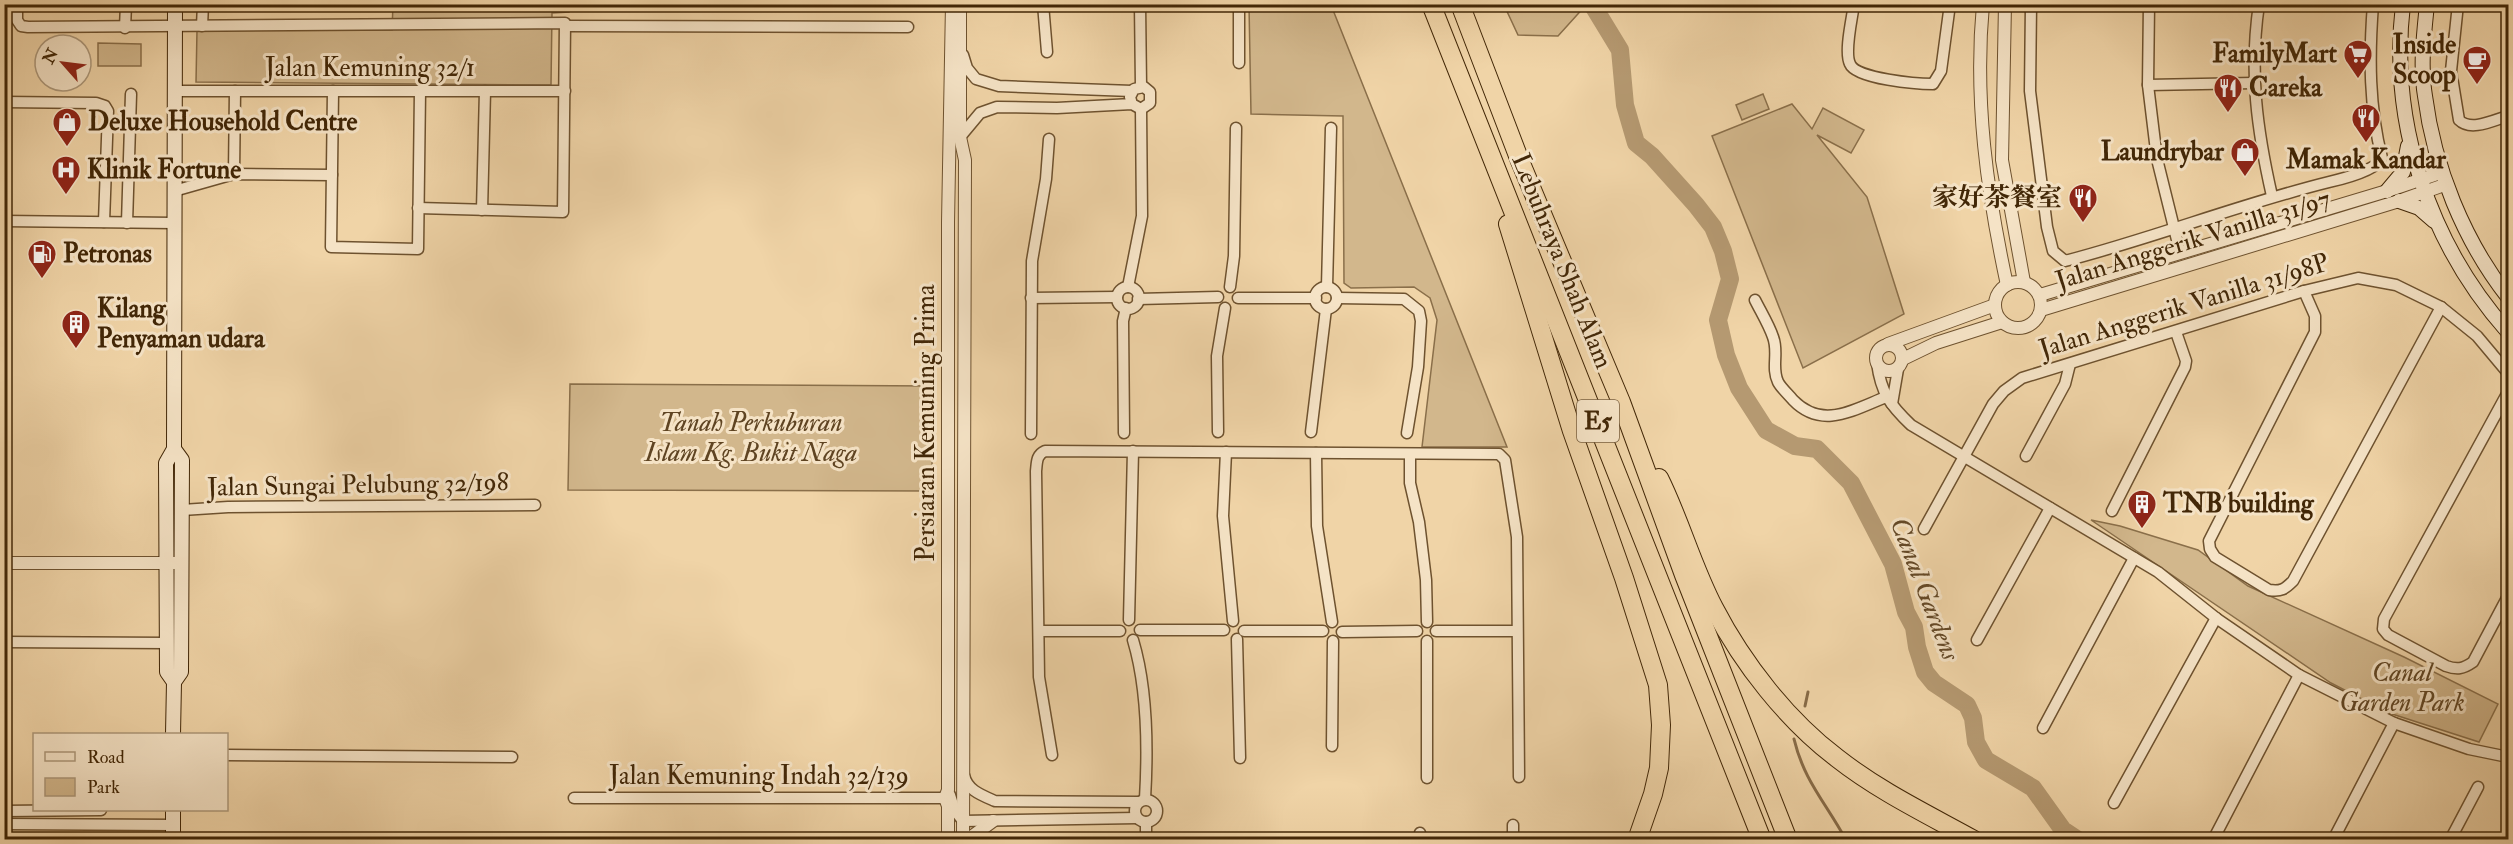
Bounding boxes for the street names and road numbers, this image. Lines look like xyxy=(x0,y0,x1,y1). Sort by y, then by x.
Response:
street label: Jalan Kemuning 32/1 xyxy=(264,52,475,84)
street label: Lebuhraya Shah Alam xyxy=(1504,149,1620,373)
street label: Jalan Anggerik Vanilla 31/97 xyxy=(2051,183,2334,297)
street label: Jalan Anggerik Vanilla 31/98P xyxy=(2034,247,2333,366)
street label: Persiaran Kemuning Prima xyxy=(910,284,942,562)
road number: E5 xyxy=(1577,400,1619,442)
street label: Jalan Sungai Pelubung 32/198 xyxy=(206,466,509,504)
street label: Jalan Kemuning Indah 32/139 xyxy=(608,760,909,792)

